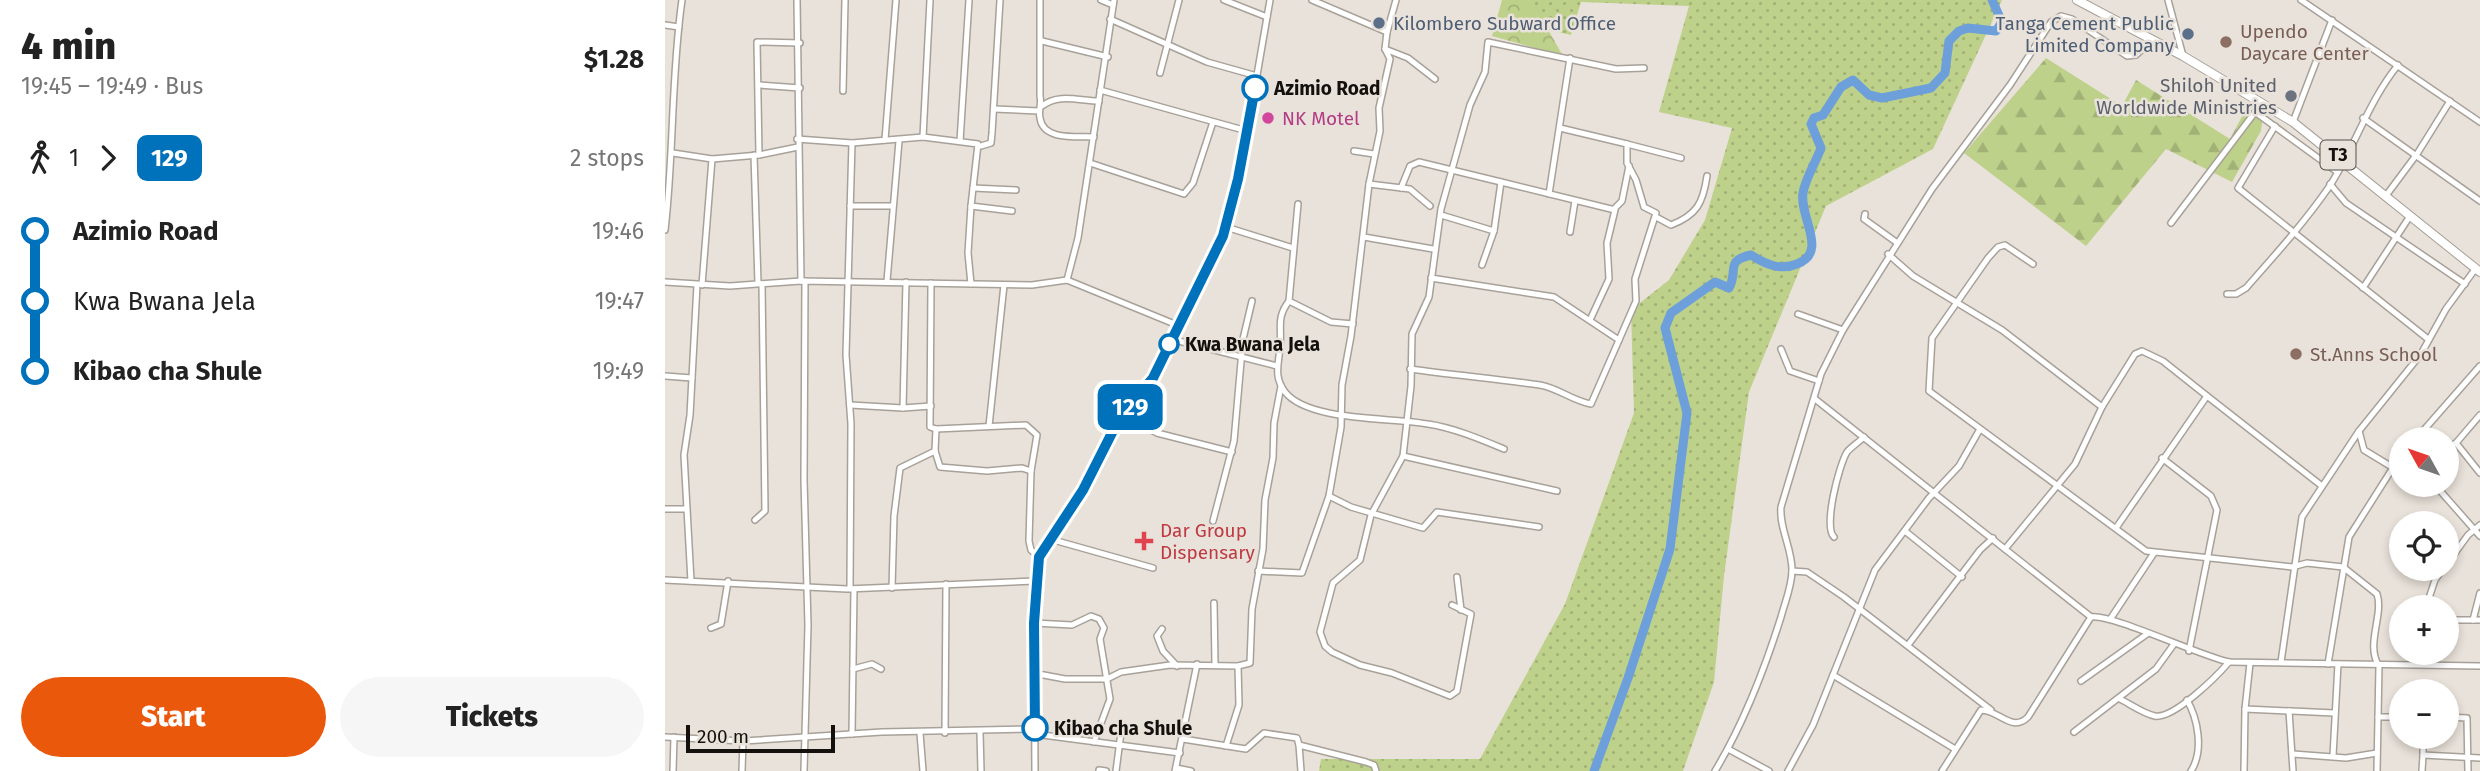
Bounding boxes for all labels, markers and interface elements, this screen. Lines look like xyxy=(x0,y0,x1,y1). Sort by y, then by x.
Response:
place label: Kilombero Subward Office xyxy=(1393,12,1616,35)
place label: Tanga Cement Public Limited Company xyxy=(1996,12,2175,57)
marker: Kilombero Subward Office xyxy=(1371,15,1387,31)
place label: Upendo Daycare Center xyxy=(2240,20,2369,65)
text: 4 min xyxy=(21,23,116,69)
marker: Tanga Cement Public Limited Company xyxy=(2180,26,2196,42)
marker: Upendo Daycare Center xyxy=(2218,34,2234,50)
text: $1.28 xyxy=(584,44,644,75)
text: 19:45 – 19:49 · Bus xyxy=(21,72,203,100)
place label: Shiloh United Worldwide Ministries xyxy=(2096,74,2277,119)
marker: Azimio Road xyxy=(1242,75,1268,101)
place label: Azimio Road xyxy=(1273,77,1380,100)
marker: Shiloh United Worldwide Ministries xyxy=(2283,88,2299,104)
place label: NK Motel xyxy=(1282,107,1360,130)
marker: NK Motel xyxy=(1260,110,1276,126)
icon: walk xyxy=(21,139,59,177)
icon: forward xyxy=(89,139,127,177)
road number: T3 xyxy=(2321,140,2355,170)
text: 1 xyxy=(69,144,79,172)
text: 129 xyxy=(151,144,188,172)
text: 2 stops xyxy=(570,144,644,172)
text: Azimio Road xyxy=(73,216,219,247)
text: 19:46 xyxy=(592,217,644,245)
text: Kwa Bwana Jela xyxy=(73,286,256,317)
text: 19:47 xyxy=(595,287,644,315)
place label: Kwa Bwana Jela xyxy=(1185,333,1320,356)
marker: Kwa Bwana Jela xyxy=(1159,334,1179,354)
place label: St.Anns School xyxy=(2310,343,2438,366)
marker: St.Anns School xyxy=(2288,346,2304,362)
text: Kibao cha Shule xyxy=(73,356,262,387)
text: 19:49 xyxy=(593,357,644,385)
line badge: 129 xyxy=(1090,384,1170,430)
text: 129 xyxy=(1112,393,1148,421)
north arrow xyxy=(2389,427,2459,497)
map controls xyxy=(2389,427,2459,749)
button: locate xyxy=(2389,511,2459,581)
place label: Dar Group Dispensary xyxy=(1160,519,1256,564)
marker: Dar Group Dispensary xyxy=(1134,531,1154,551)
button: + xyxy=(2389,595,2459,665)
button: Start xyxy=(21,677,326,757)
button: Tickets xyxy=(340,677,644,757)
button: − xyxy=(2389,679,2459,749)
marker: Kibao cha Shule xyxy=(1022,715,1048,741)
place label: Kibao cha Shule xyxy=(1054,717,1192,740)
scale bar xyxy=(686,722,835,754)
text: 200 m xyxy=(697,725,749,748)

